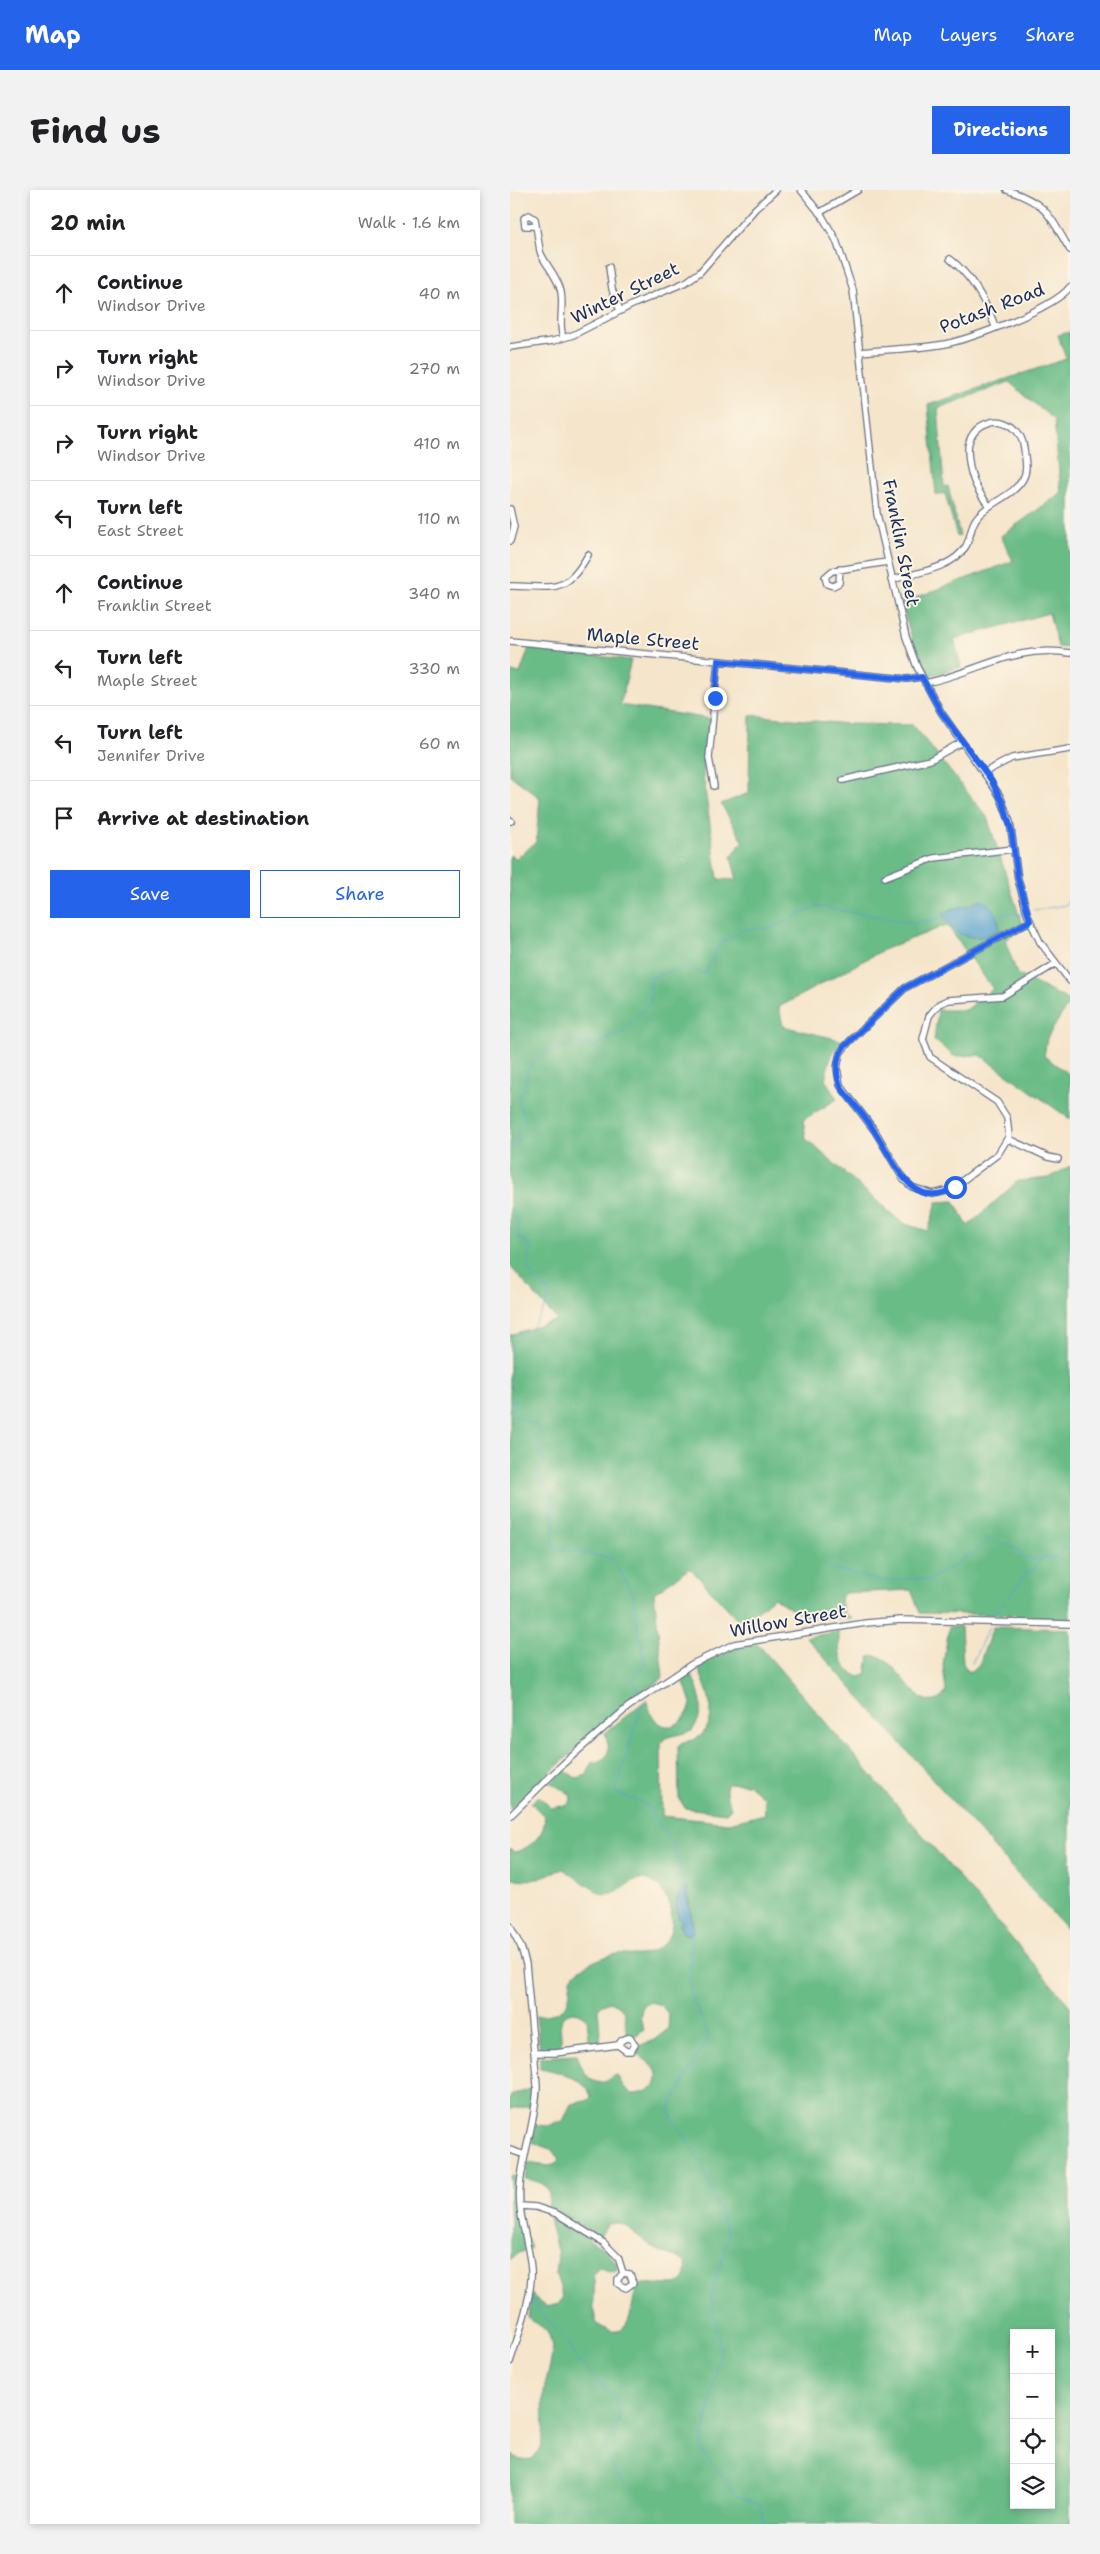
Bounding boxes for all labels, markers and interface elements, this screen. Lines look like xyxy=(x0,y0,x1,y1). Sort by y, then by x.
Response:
text: Map xyxy=(25,19,81,51)
text: Map xyxy=(874,23,912,47)
text: Layers xyxy=(940,23,997,47)
text: Share xyxy=(1025,23,1075,47)
button: Directions xyxy=(932,106,1070,154)
text: Find us xyxy=(30,107,161,154)
text: 20 min xyxy=(50,209,125,237)
text: Walk · 1.6 km xyxy=(358,212,460,233)
street label: Winter Street xyxy=(567,256,683,330)
text: Continue xyxy=(97,270,183,295)
street label: Potash Road xyxy=(936,277,1048,339)
icon: ahead xyxy=(50,279,78,307)
text: 40 m xyxy=(418,283,460,304)
text: Windsor Drive xyxy=(97,295,206,316)
text: Turn right xyxy=(97,345,198,370)
icon: right xyxy=(50,354,78,382)
text: 270 m xyxy=(409,358,460,379)
text: Windsor Drive xyxy=(97,370,206,391)
text: Turn right xyxy=(97,420,198,445)
icon: right xyxy=(50,429,78,457)
text: 410 m xyxy=(413,433,460,454)
text: Windsor Drive xyxy=(97,445,206,466)
street label: Franklin Street xyxy=(877,477,925,609)
text: Turn left xyxy=(97,495,183,520)
icon: left xyxy=(50,504,78,532)
text: 110 m xyxy=(417,508,460,529)
text: East Street xyxy=(97,520,184,541)
text: Continue xyxy=(97,570,183,595)
icon: ahead xyxy=(50,579,78,607)
text: 340 m xyxy=(408,583,460,604)
text: Franklin Street xyxy=(97,595,212,616)
street label: Maple Street xyxy=(586,622,700,656)
text: Turn left xyxy=(97,645,183,670)
icon: left xyxy=(50,654,78,682)
text: 330 m xyxy=(408,658,460,679)
text: Maple Street xyxy=(97,670,197,691)
route end xyxy=(704,687,727,710)
text: Turn left xyxy=(97,720,183,745)
icon: left xyxy=(50,729,78,757)
text: 60 m xyxy=(419,733,460,754)
text: Jennifer Drive xyxy=(97,745,205,766)
icon: arrive xyxy=(50,804,78,832)
text: Arrive at destination xyxy=(97,806,309,831)
button: Save xyxy=(50,870,250,918)
button: Share xyxy=(260,870,460,918)
route start xyxy=(944,1176,967,1199)
street label: Willow Street xyxy=(728,1599,848,1643)
map controls xyxy=(1010,2329,1055,2509)
button: + xyxy=(1010,2329,1055,2374)
button: − xyxy=(1010,2374,1055,2419)
button: locate xyxy=(1010,2419,1055,2464)
button: layers xyxy=(1010,2464,1055,2509)

